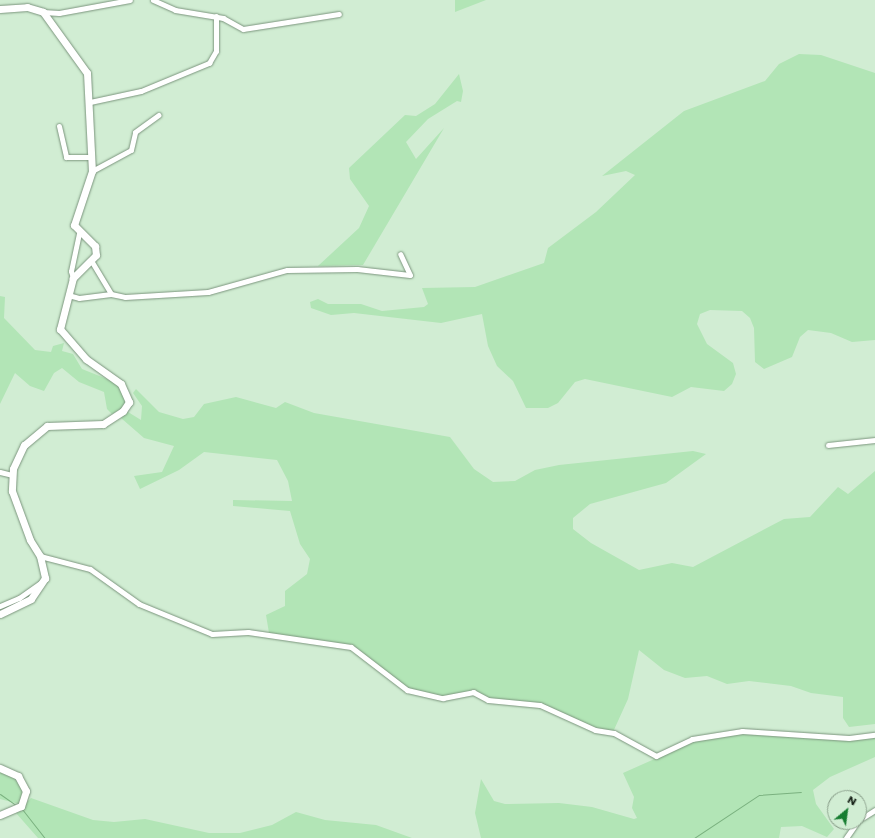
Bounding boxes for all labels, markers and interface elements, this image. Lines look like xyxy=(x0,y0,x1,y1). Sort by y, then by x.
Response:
north arrow xyxy=(827,790,867,830)
text: N xyxy=(845,791,860,809)

